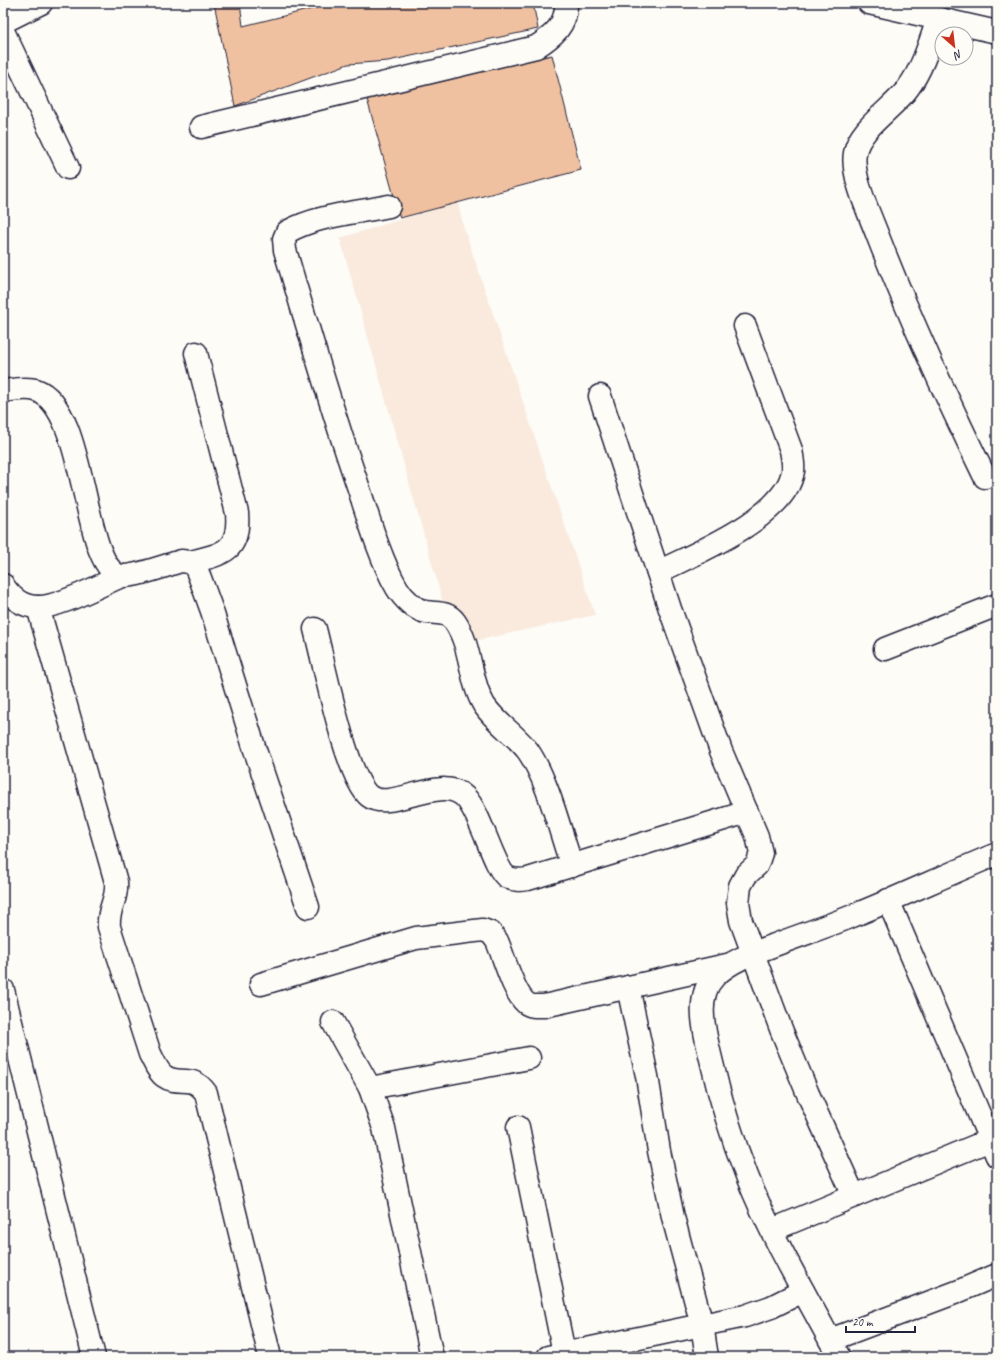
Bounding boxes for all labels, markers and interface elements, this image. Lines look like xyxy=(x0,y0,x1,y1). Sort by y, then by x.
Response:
north arrow xyxy=(934,26,974,66)
text: N xyxy=(950,47,965,64)
scale bar xyxy=(846,1308,915,1334)
text: 20 m xyxy=(852,1314,874,1330)

